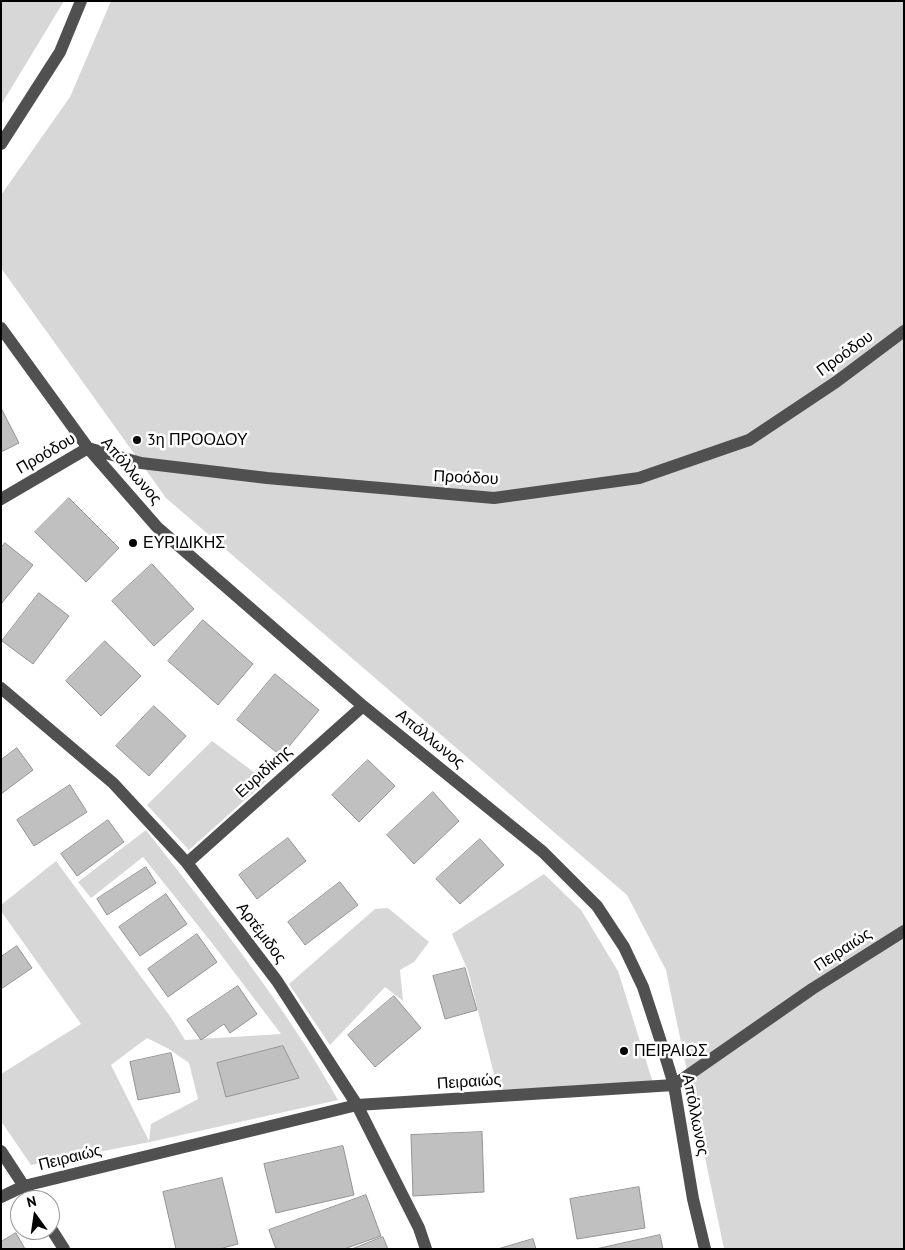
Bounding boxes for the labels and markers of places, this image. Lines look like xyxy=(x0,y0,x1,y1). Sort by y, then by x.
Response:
place label: 3η ΠΡΟΟΔΟΥ xyxy=(147,430,248,450)
marker: 3η ΠΡΟΟΔΟΥ xyxy=(131,434,143,446)
place label: ΕΥΡΙΔΙΚΗΣ xyxy=(143,533,225,553)
marker: ΕΥΡΙΔΙΚΗΣ xyxy=(127,537,139,549)
place label: ΠΕΙΡΑΙΩΣ xyxy=(634,1041,708,1061)
marker: ΠΕΙΡΑΙΩΣ xyxy=(618,1045,630,1057)

